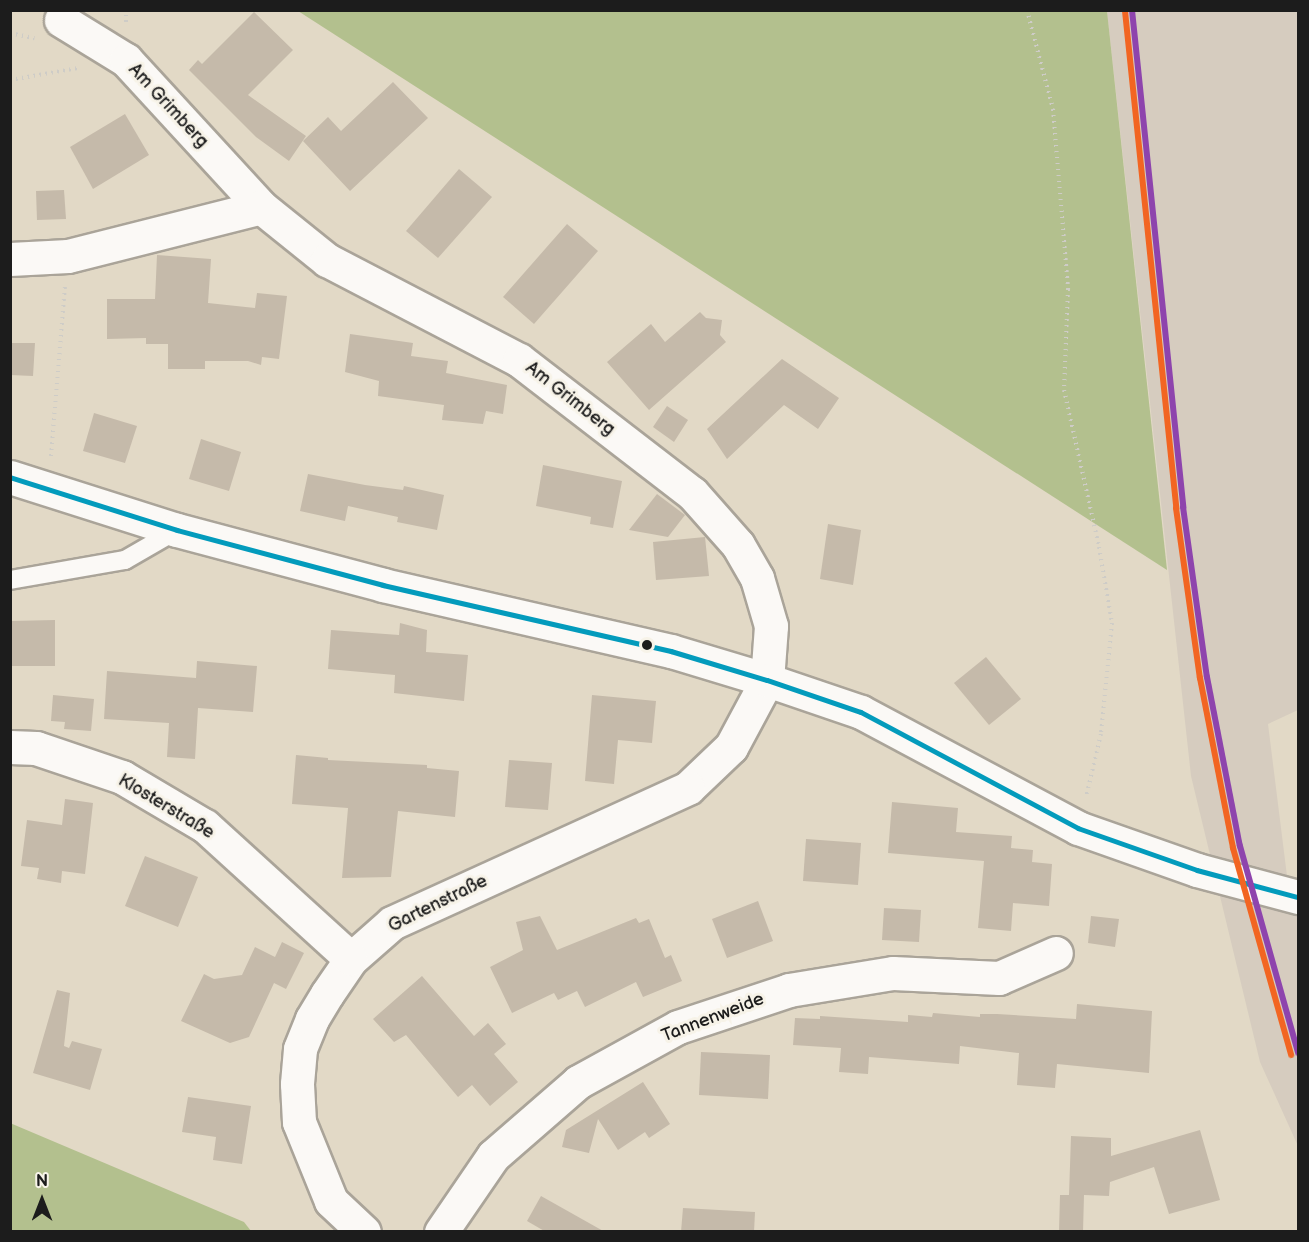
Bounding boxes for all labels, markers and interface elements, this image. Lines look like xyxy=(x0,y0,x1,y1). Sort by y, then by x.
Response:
street label: Am Grimberg xyxy=(124,59,212,153)
street label: Am Grimberg xyxy=(521,357,619,441)
unlabelled marker xyxy=(641,639,653,651)
street label: Klosterstraße xyxy=(114,770,218,844)
street label: Gartenstraße xyxy=(385,871,491,937)
street label: Tannenweide xyxy=(659,989,767,1047)
north arrow xyxy=(12,1170,72,1230)
text: N xyxy=(36,1172,48,1191)

